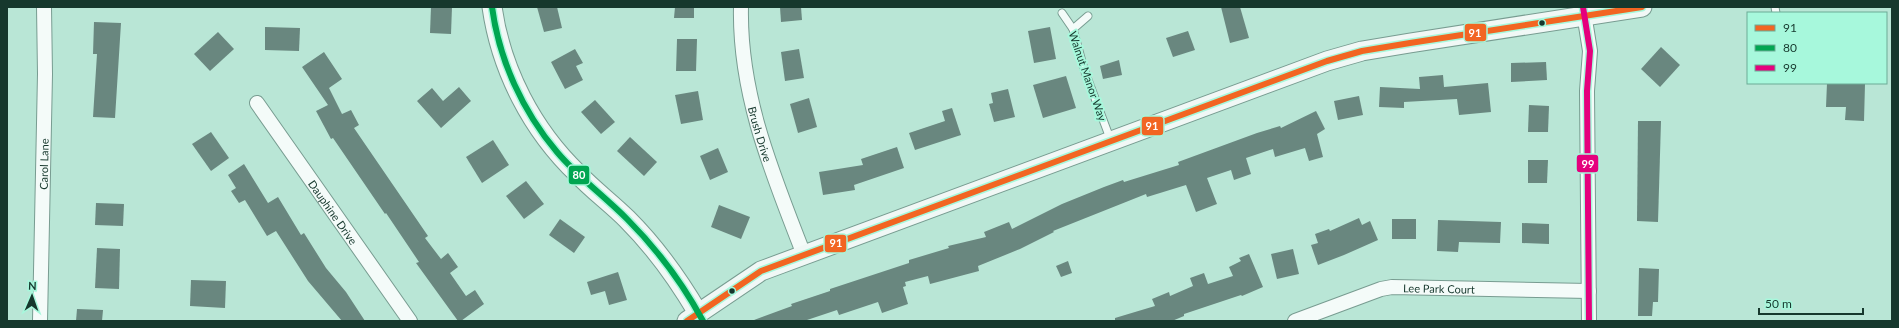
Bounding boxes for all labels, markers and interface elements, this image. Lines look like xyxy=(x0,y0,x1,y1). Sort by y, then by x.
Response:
legend xyxy=(1747,12,1887,84)
unlabelled marker xyxy=(1537,18,1547,28)
text: 91 xyxy=(1783,20,1797,35)
line badge: 91 xyxy=(1464,23,1487,42)
text: 91 xyxy=(1469,26,1481,39)
street label: Walnut Manor Way xyxy=(1067,29,1110,123)
text: 80 xyxy=(1783,40,1797,55)
text: 99 xyxy=(1783,60,1797,75)
street label: Brush Drive xyxy=(746,105,775,164)
line badge: 91 xyxy=(1141,116,1164,136)
text: 91 xyxy=(1146,119,1158,132)
street label: Carol Lane xyxy=(36,138,50,190)
line badge: 99 xyxy=(1576,154,1599,173)
text: 99 xyxy=(1582,157,1594,170)
line badge: 80 xyxy=(568,165,590,185)
text: 80 xyxy=(573,168,586,181)
street label: Dauphine Drive xyxy=(306,177,361,247)
line badge: 91 xyxy=(824,234,847,253)
text: 91 xyxy=(830,236,842,249)
north arrow xyxy=(12,276,52,316)
text: N xyxy=(28,279,37,292)
street label: Lee Park Court xyxy=(1403,281,1475,295)
unlabelled marker xyxy=(727,286,737,296)
scale bar xyxy=(1759,290,1863,316)
text: 50 m xyxy=(1765,296,1792,311)

